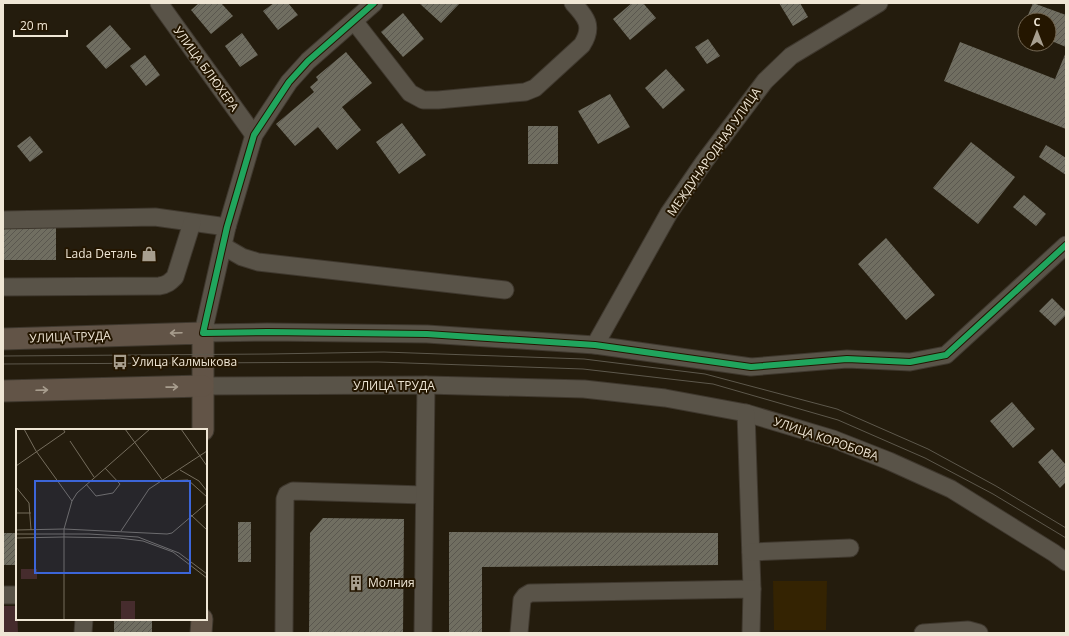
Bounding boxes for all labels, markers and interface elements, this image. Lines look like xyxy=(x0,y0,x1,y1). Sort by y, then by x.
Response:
scale bar xyxy=(14,12,67,38)
north arrow xyxy=(1017,12,1057,52)
text: С xyxy=(1033,14,1041,29)
text: 20 m xyxy=(20,17,48,34)
street label: УЛИЦА БЛЮХЕРА xyxy=(170,23,243,115)
street label: МЕЖДУНАРОДНАЯ УЛИЦА xyxy=(663,84,765,219)
place label: Lada Dеталь xyxy=(65,245,137,262)
shop icon: Lada Dеталь xyxy=(140,245,158,263)
street label: УЛИЦА ТРУДА xyxy=(29,327,111,346)
one-way arrow xyxy=(170,330,183,337)
bus stop icon: Улица Калмыкова xyxy=(111,353,129,371)
place label: Улица Калмыкова xyxy=(132,353,237,370)
street label: УЛИЦА ТРУДА xyxy=(353,377,435,394)
one-way arrow xyxy=(165,383,178,391)
one-way arrow xyxy=(35,386,48,394)
street label: УЛИЦА КОРОБОВА xyxy=(772,413,881,465)
inset map xyxy=(16,429,207,620)
building icon: Молния xyxy=(347,574,365,592)
place label: Молния xyxy=(368,574,415,591)

